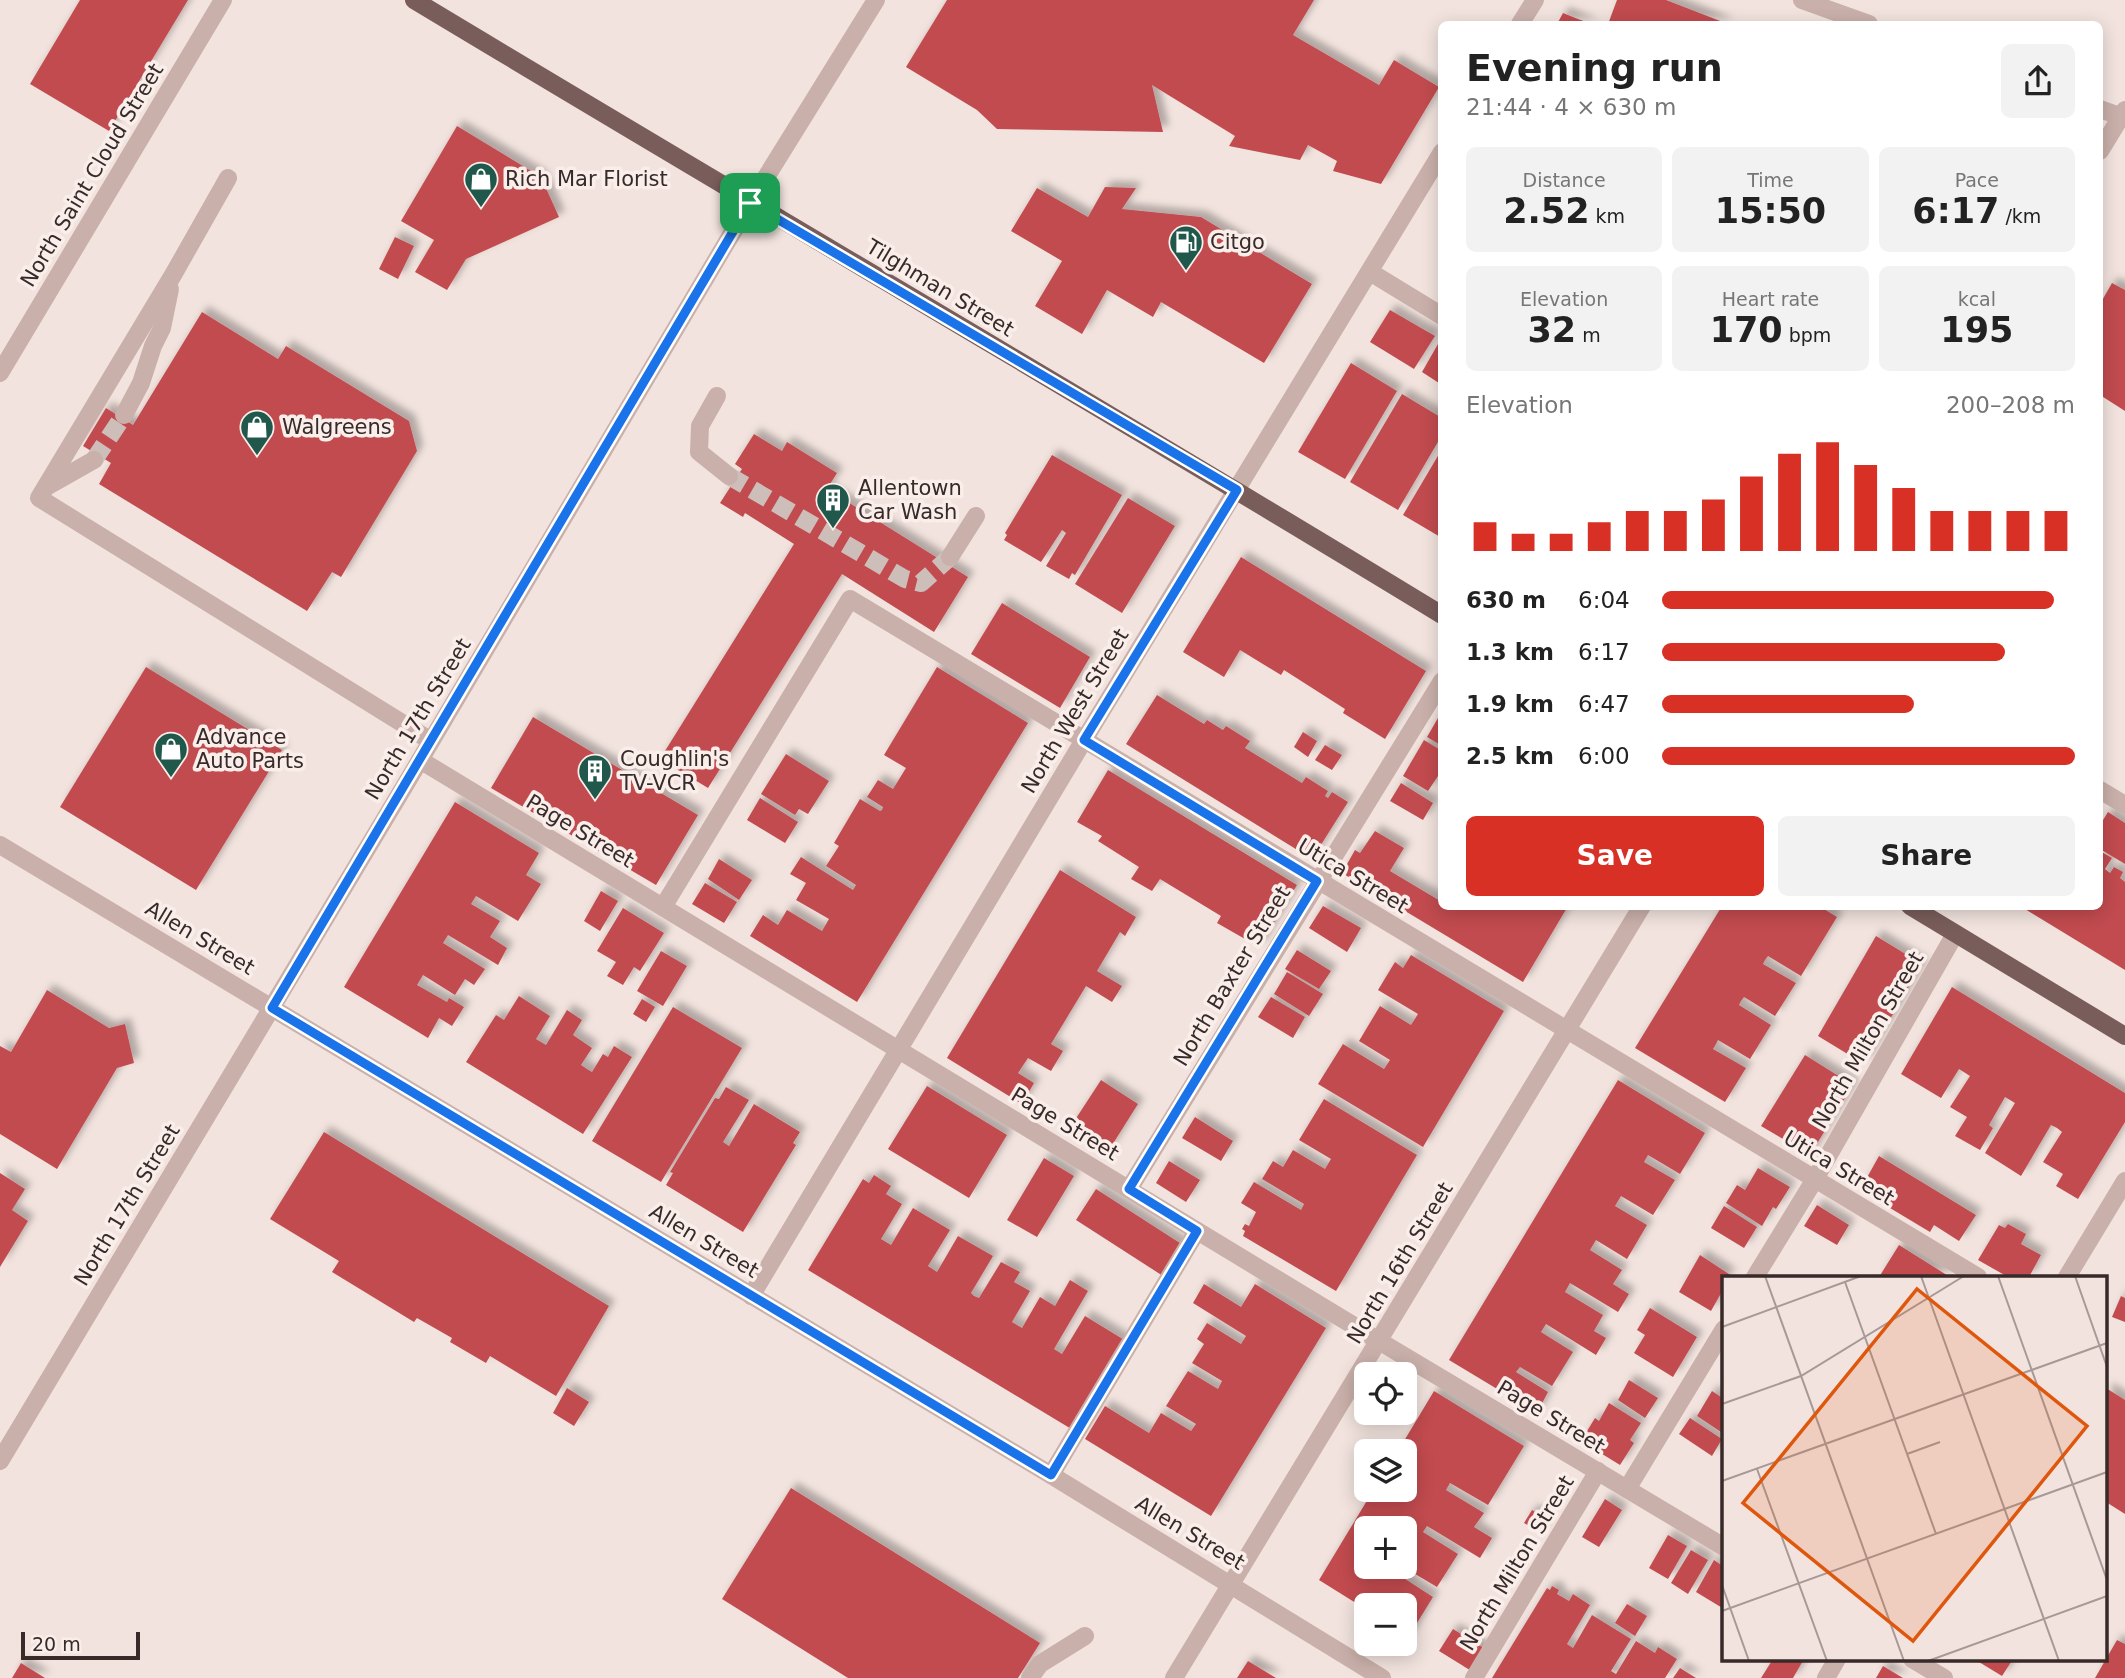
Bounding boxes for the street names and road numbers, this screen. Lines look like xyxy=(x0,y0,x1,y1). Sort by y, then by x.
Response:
street label: North Saint Cloud Street xyxy=(16,59,168,291)
street label: Tilghman Street xyxy=(861,234,1018,341)
street label: North West Street xyxy=(1016,624,1134,798)
street label: North 17th Street xyxy=(360,634,476,804)
street label: Page Street xyxy=(522,789,638,873)
street label: Utica Street xyxy=(1294,834,1412,918)
street label: North Baxter Street xyxy=(1169,882,1295,1070)
street label: Allen Street xyxy=(141,896,259,980)
street label: North Milton Street xyxy=(1808,947,1928,1133)
street label: Page Street xyxy=(1007,1082,1123,1166)
street label: North 17th Street xyxy=(69,1120,185,1290)
street label: Utica Street xyxy=(1780,1126,1898,1210)
street label: North 16th Street xyxy=(1342,1178,1458,1348)
street label: Allen Street xyxy=(645,1199,763,1283)
street label: Page Street xyxy=(1493,1375,1609,1459)
street label: North Milton Street xyxy=(1455,1471,1579,1655)
street label: Allen Street xyxy=(1131,1491,1249,1575)

